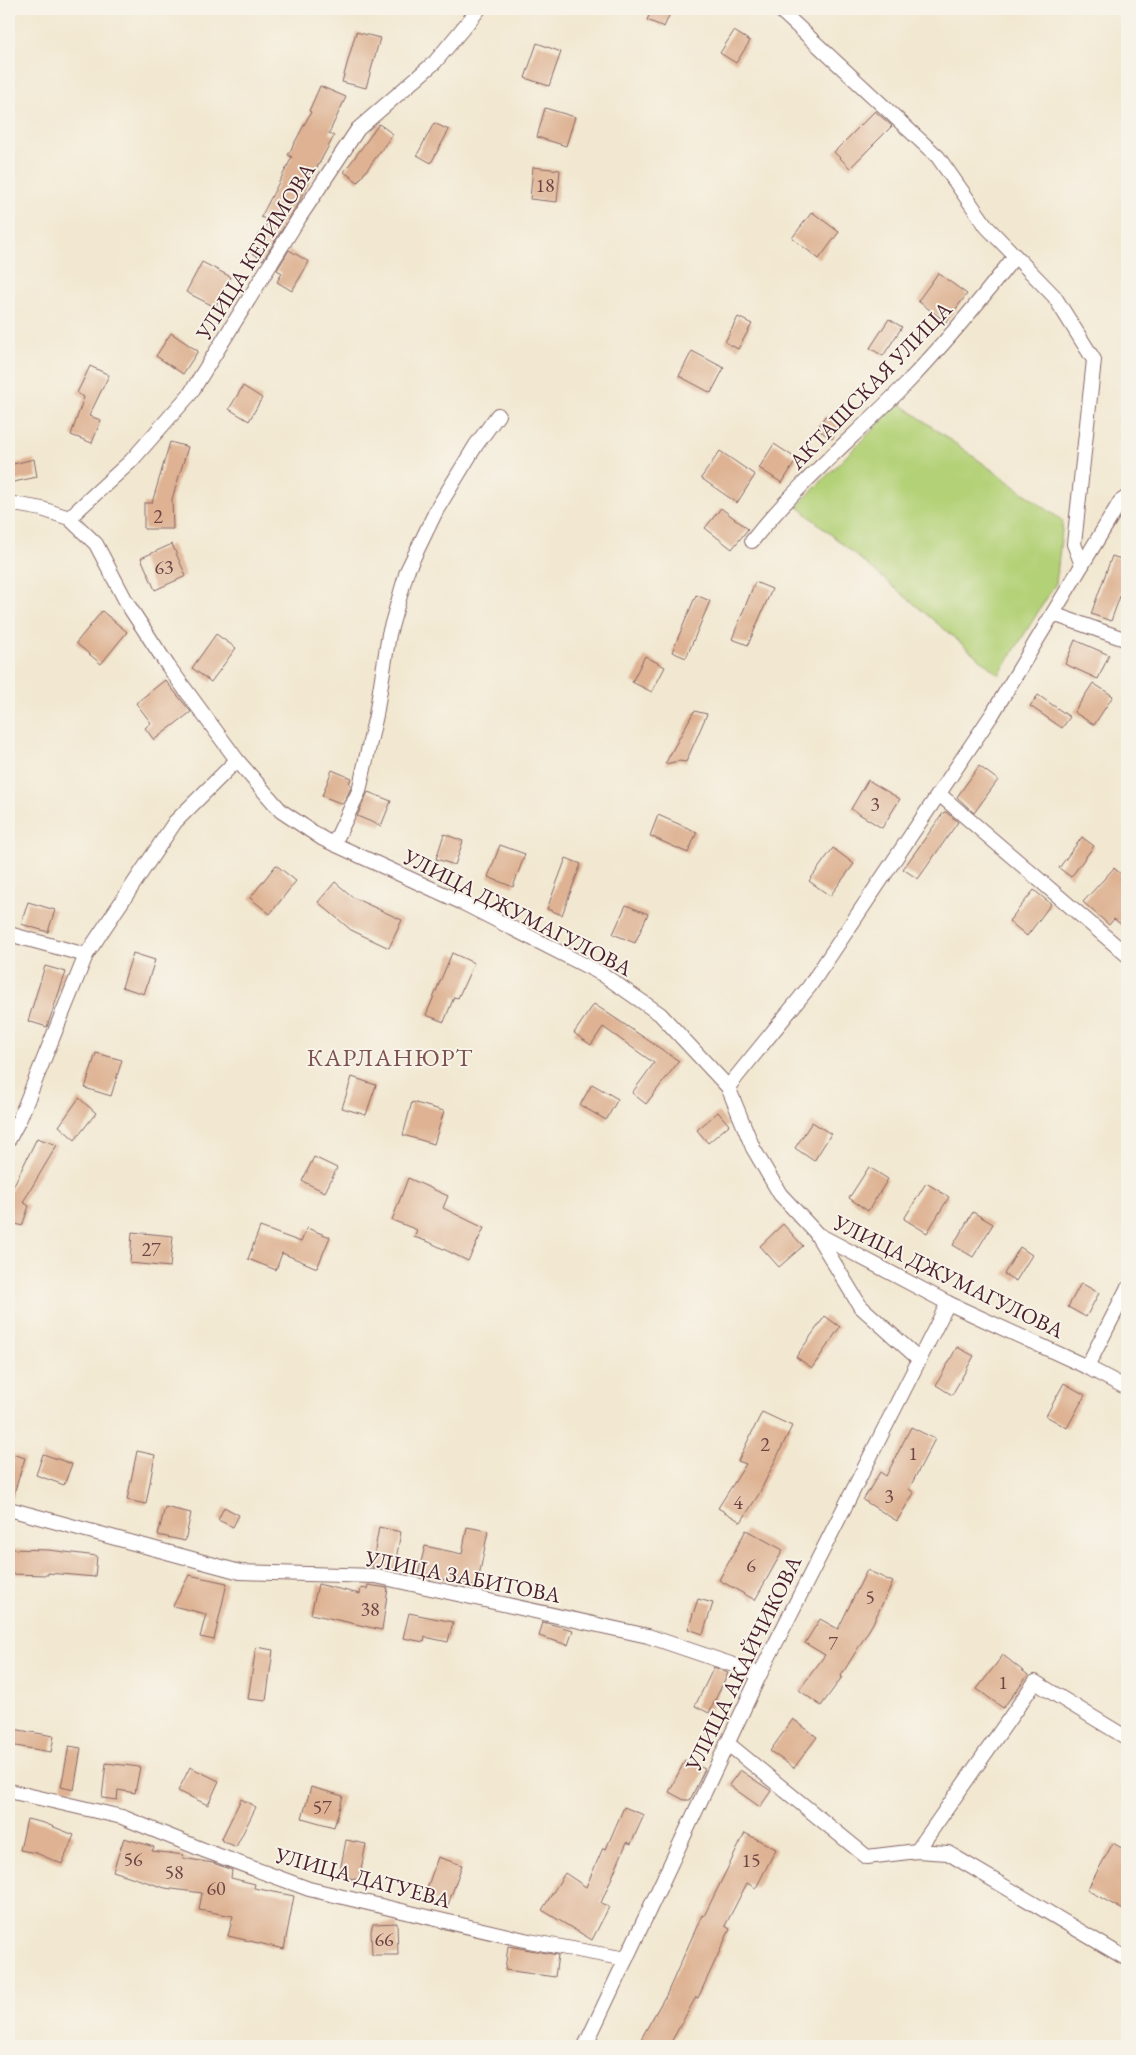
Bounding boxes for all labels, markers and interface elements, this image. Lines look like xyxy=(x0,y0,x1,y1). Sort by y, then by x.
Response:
street label: УЛИЦА КЕРИМОВА xyxy=(189,156,322,346)
house number: 18 xyxy=(535,172,555,198)
street label: АКТАШСКАЯ УЛИЦА xyxy=(782,294,959,476)
house number: 2 xyxy=(153,503,163,529)
house number: 63 xyxy=(154,554,174,580)
house number: 3 xyxy=(870,791,880,817)
street label: УЛИЦА ДЖУМАГУЛОВА xyxy=(398,842,638,983)
district label: КАРЛАНЮРТ xyxy=(307,1041,473,1073)
street label: УЛИЦА ДЖУМАГУЛОВА xyxy=(828,1208,1070,1345)
house number: 27 xyxy=(141,1236,161,1262)
house number: 2 xyxy=(760,1431,770,1457)
house number: 1 xyxy=(908,1440,918,1466)
house number: 3 xyxy=(884,1483,894,1509)
house number: 4 xyxy=(733,1489,743,1515)
street label: УЛИЦА ЗАБИТОВА xyxy=(362,1543,564,1610)
street label: УЛИЦА АКАЙЧИКОВА xyxy=(678,1550,809,1777)
house number: 6 xyxy=(746,1552,756,1578)
house number: 5 xyxy=(865,1584,875,1610)
house number: 38 xyxy=(360,1596,380,1622)
house number: 7 xyxy=(828,1630,838,1656)
house number: 1 xyxy=(998,1669,1008,1695)
house number: 57 xyxy=(312,1794,332,1820)
street label: УЛИЦА ДАТУЕВА xyxy=(271,1840,455,1915)
house number: 56 xyxy=(123,1846,143,1872)
house number: 15 xyxy=(741,1847,761,1873)
house number: 58 xyxy=(164,1859,184,1885)
house number: 60 xyxy=(206,1875,226,1901)
house number: 66 xyxy=(374,1926,394,1952)

